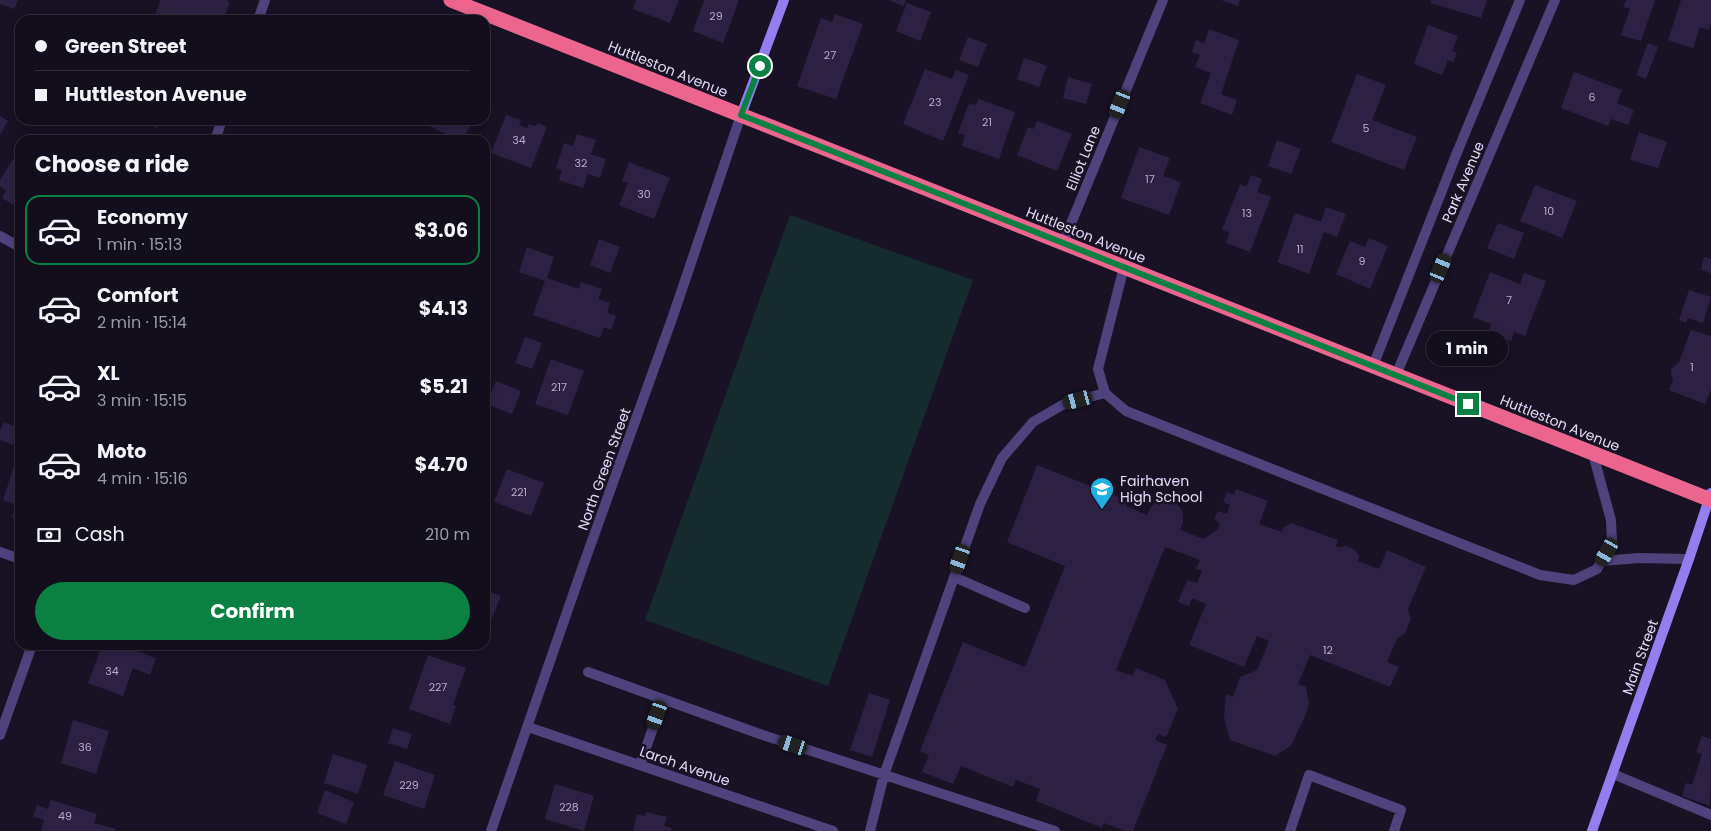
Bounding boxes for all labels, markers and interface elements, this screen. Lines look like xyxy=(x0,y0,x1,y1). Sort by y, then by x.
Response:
house number: 29 xyxy=(709,8,723,24)
text: Green Street xyxy=(65,33,187,60)
street label: Huttleston Avenue xyxy=(605,36,731,102)
house number: 27 xyxy=(824,47,836,63)
route start xyxy=(749,55,771,77)
text: Huttleston Avenue xyxy=(65,81,247,108)
car xyxy=(1107,87,1132,121)
house number: 6 xyxy=(1589,89,1596,105)
house number: 23 xyxy=(929,94,941,110)
house number: 21 xyxy=(982,114,992,130)
house number: 5 xyxy=(1363,120,1370,136)
street label: Elliot Lane xyxy=(1061,122,1105,193)
house number: 34 xyxy=(512,132,526,148)
street label: Park Avenue xyxy=(1437,138,1489,226)
text: Choose a ride xyxy=(35,149,189,180)
house number: 32 xyxy=(575,155,587,171)
house number: 17 xyxy=(1145,171,1155,187)
house number: 30 xyxy=(637,186,651,202)
street label: Huttleston Avenue xyxy=(1023,202,1149,268)
house number: 10 xyxy=(1544,203,1554,219)
text: Economy xyxy=(97,204,188,231)
house number: 13 xyxy=(1242,205,1252,221)
icon: car xyxy=(37,208,82,253)
text: $3.06 xyxy=(414,217,468,244)
text: 1 min · 15:13 xyxy=(97,233,182,256)
house number: 11 xyxy=(1296,241,1304,257)
car xyxy=(1428,251,1453,285)
house number: 9 xyxy=(1359,253,1366,269)
text: Comfort xyxy=(97,282,179,309)
icon: car xyxy=(37,286,82,331)
house number: 7 xyxy=(1506,292,1512,308)
text: $4.13 xyxy=(419,295,468,322)
text: 2 min · 15:14 xyxy=(97,311,187,334)
callout: 1 min xyxy=(1427,332,1509,366)
text: 1 min xyxy=(1446,337,1488,360)
house number: 1 xyxy=(1690,359,1694,375)
text: XL xyxy=(97,360,120,387)
icon: car xyxy=(37,364,82,409)
text: $5.21 xyxy=(420,373,468,400)
house number: 217 xyxy=(551,379,567,395)
text: 3 min · 15:15 xyxy=(97,389,187,412)
car xyxy=(1061,389,1094,411)
street label: Huttleston Avenue xyxy=(1497,390,1623,456)
route end xyxy=(1457,393,1479,415)
street label: North Green Street xyxy=(573,405,635,533)
text: Moto xyxy=(97,438,146,465)
icon: car xyxy=(37,442,82,487)
text: $4.70 xyxy=(415,451,468,478)
text: 4 min · 15:16 xyxy=(97,467,188,490)
place label: Fairhaven High School xyxy=(1120,471,1202,507)
school or university icon: Fairhaven High School xyxy=(1089,476,1115,510)
house number: 221 xyxy=(511,484,527,500)
icon: cash xyxy=(35,521,63,549)
text: Cash xyxy=(75,521,125,548)
text: 210 m xyxy=(425,523,470,546)
car xyxy=(1593,535,1620,569)
car xyxy=(948,542,971,576)
button: Confirm xyxy=(35,582,470,640)
street label: Main Street xyxy=(1617,617,1663,697)
house number: 12 xyxy=(1323,642,1333,658)
house number: 34 xyxy=(105,663,119,679)
house number: 227 xyxy=(429,679,447,695)
car xyxy=(645,698,668,732)
car xyxy=(776,733,809,757)
house number: 36 xyxy=(78,739,92,755)
street label: Larch Avenue xyxy=(637,741,733,791)
house number: 229 xyxy=(399,777,419,793)
house number: 228 xyxy=(559,799,579,815)
house number: 49 xyxy=(58,808,72,824)

